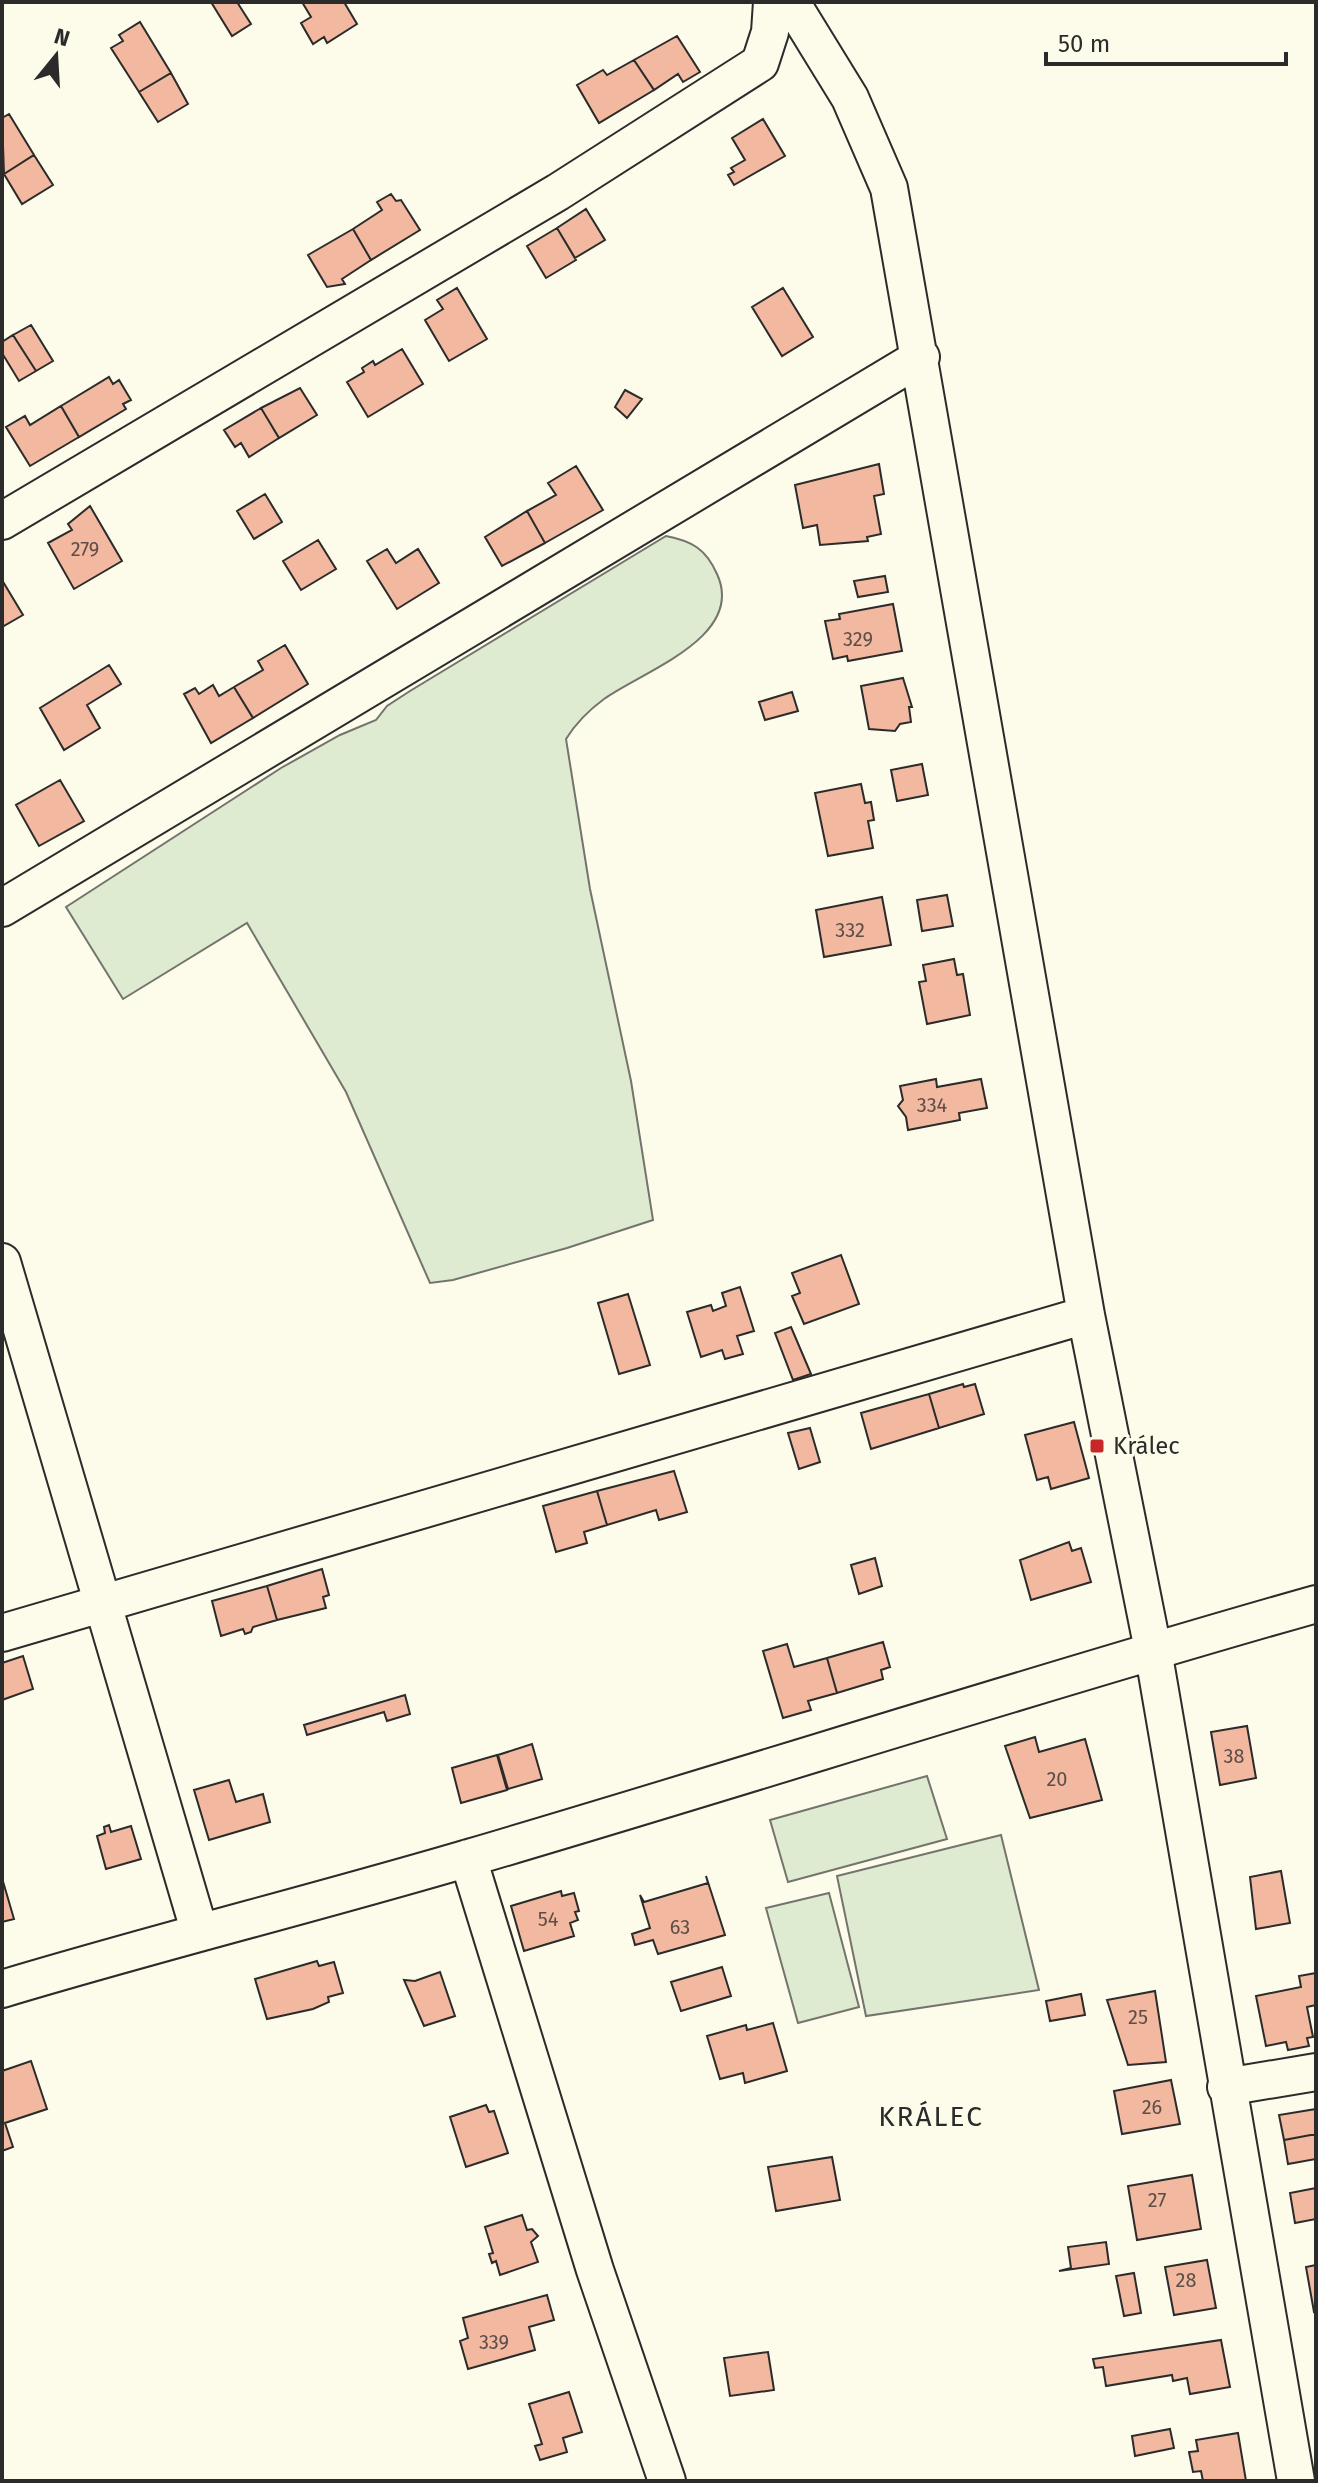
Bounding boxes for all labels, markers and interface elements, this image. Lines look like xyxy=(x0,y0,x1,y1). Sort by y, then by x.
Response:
north arrow xyxy=(16,16,96,96)
scale bar xyxy=(1046,16,1286,66)
text: N xyxy=(51,22,73,53)
text: 50 m xyxy=(1058,30,1110,58)
house number: 279 xyxy=(71,537,99,561)
house number: 329 xyxy=(843,627,873,651)
house number: 332 xyxy=(835,918,865,942)
house number: 334 xyxy=(917,1093,948,1117)
place label: Králec xyxy=(1113,1432,1180,1460)
marker: Králec xyxy=(1088,1437,1106,1455)
house number: 38 xyxy=(1224,1744,1245,1768)
house number: 20 xyxy=(1046,1767,1068,1791)
house number: 54 xyxy=(538,1907,559,1931)
house number: 63 xyxy=(670,1915,690,1939)
house number: 25 xyxy=(1128,2005,1148,2029)
house number: 26 xyxy=(1142,2095,1162,2119)
district label: KRÁLEC xyxy=(878,2100,984,2133)
house number: 27 xyxy=(1148,2188,1166,2212)
house number: 28 xyxy=(1176,2268,1196,2292)
house number: 339 xyxy=(479,2330,509,2354)

